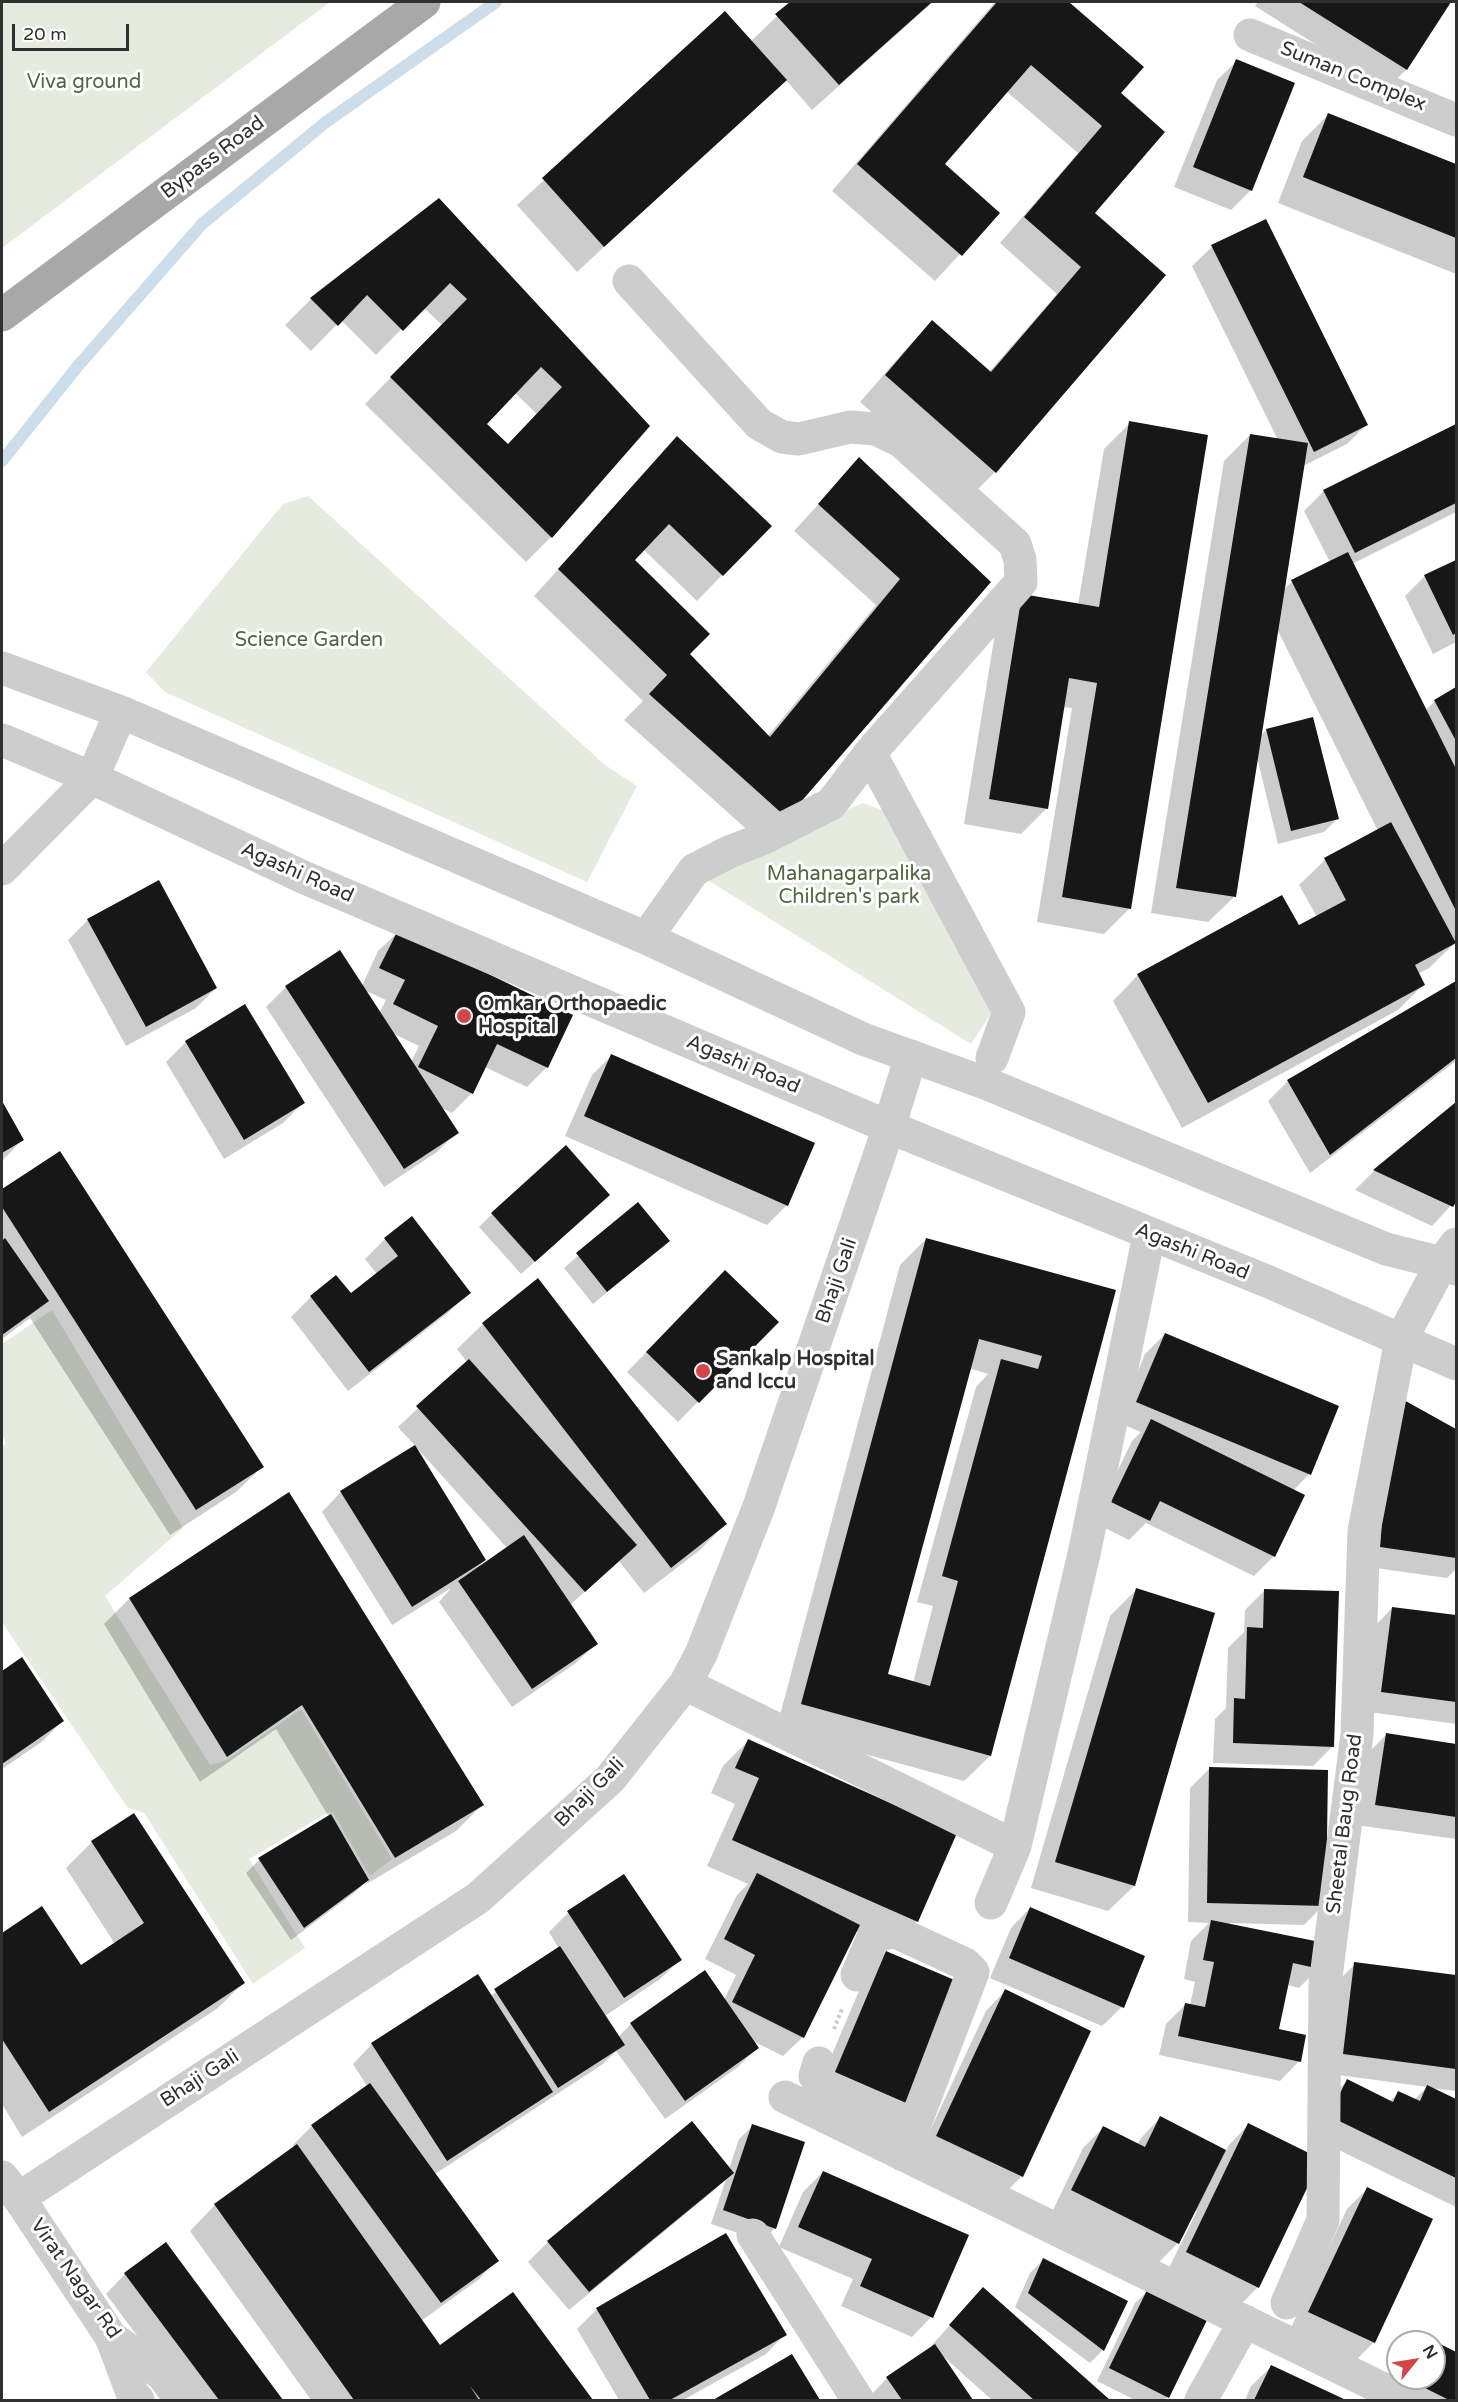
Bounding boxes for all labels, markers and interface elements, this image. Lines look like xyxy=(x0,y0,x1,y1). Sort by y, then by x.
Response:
scale bar xyxy=(15,12,132,50)
text: 20 m xyxy=(23,23,67,45)
street label: Suman Complex xyxy=(1277,37,1429,117)
park label: Viva ground xyxy=(27,71,141,95)
street label: Bypass Road xyxy=(157,111,269,205)
park label: Science Garden xyxy=(235,629,383,653)
street label: Agashi Road xyxy=(237,837,357,909)
park label: Mahanagarpalika Children's park xyxy=(767,863,931,910)
place label: Omkar Orthopaedic Hospital xyxy=(478,993,666,1040)
marker: Omkar Orthopaedic Hospital xyxy=(455,1007,473,1025)
street label: Agashi Road xyxy=(683,1030,803,1100)
street label: Agashi Road xyxy=(1132,1218,1252,1286)
street label: Bhaji Gali xyxy=(811,1235,863,1327)
place label: Sankalp Hospital and Iccu xyxy=(716,1348,875,1395)
marker: Sankalp Hospital and Iccu xyxy=(694,1362,712,1380)
street label: Sheetal Baug Road xyxy=(1322,1733,1368,1915)
street label: Bhaji Gali xyxy=(550,1753,630,1833)
street label: Bhaji Gali xyxy=(156,2045,244,2113)
street label: Virat Nagar Rd xyxy=(25,2214,125,2344)
north arrow xyxy=(1386,2330,1446,2390)
text: N xyxy=(1418,2341,1442,2363)

